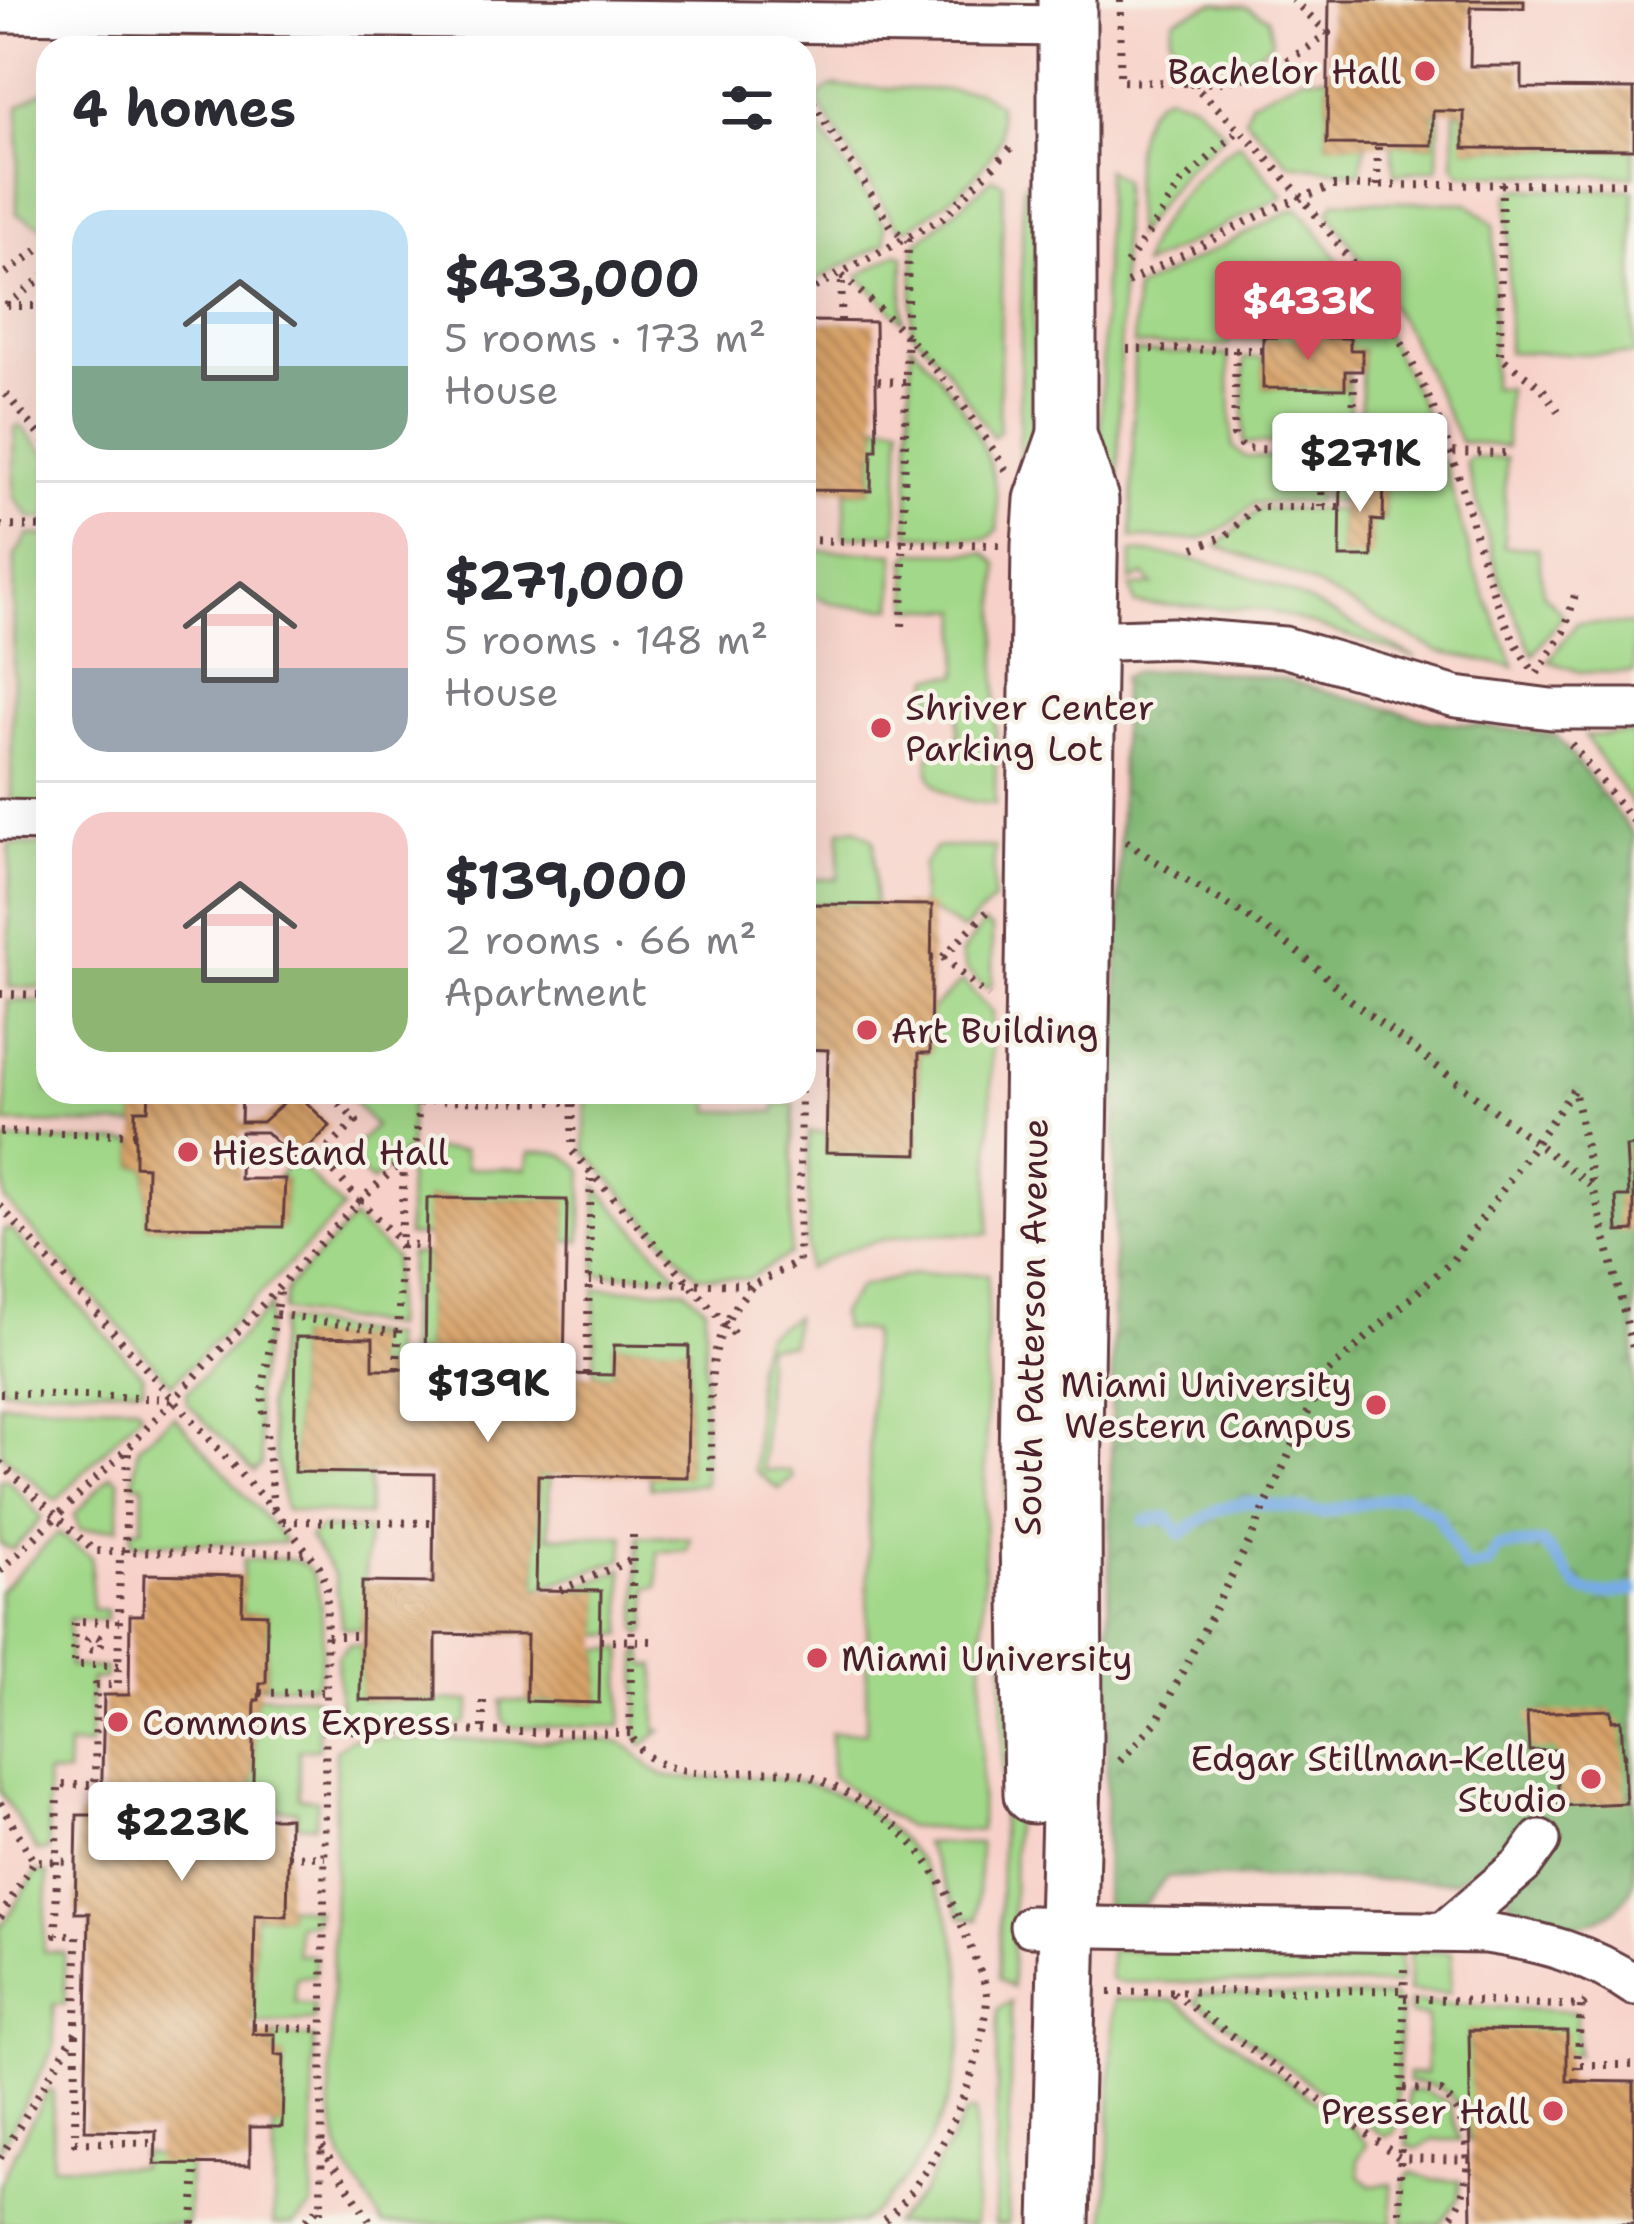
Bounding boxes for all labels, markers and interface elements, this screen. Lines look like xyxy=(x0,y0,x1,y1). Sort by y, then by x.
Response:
place label: Bachelor Hall xyxy=(1168,47,1401,96)
marker: Bachelor Hall xyxy=(1412,58,1438,84)
text: 4 homes xyxy=(72,74,296,142)
icon: filters xyxy=(714,75,780,141)
text: $433,000 xyxy=(444,244,700,312)
icon: home xyxy=(168,258,312,402)
pin: $433K xyxy=(1224,261,1392,363)
text: $433K xyxy=(1242,274,1374,326)
text: 5 rooms · 173 m² xyxy=(444,312,766,364)
text: House xyxy=(444,364,559,416)
pin: $271K xyxy=(1276,413,1444,515)
text: $271K xyxy=(1299,426,1421,478)
text: $271,000 xyxy=(444,546,685,614)
icon: home xyxy=(168,560,312,704)
text: 5 rooms · 148 m² xyxy=(444,614,768,666)
text: House xyxy=(444,666,559,718)
place label: Shriver Center Parking Lot xyxy=(905,683,1155,773)
marker: Shriver Center Parking Lot xyxy=(868,715,894,741)
text: $139,000 xyxy=(444,846,688,914)
icon: home xyxy=(168,860,312,1004)
text: 2 rooms · 66 m² xyxy=(444,914,757,966)
text: Apartment xyxy=(444,966,647,1018)
place label: Art Building xyxy=(891,1006,1099,1055)
marker: Art Building xyxy=(854,1017,880,1043)
street label: South Patterson Avenue xyxy=(1003,1118,1060,1536)
place label: Hiestand Hall xyxy=(212,1128,449,1177)
marker: Hiestand Hall xyxy=(175,1139,201,1165)
pin: $139K xyxy=(404,1343,572,1445)
text: $139K xyxy=(427,1356,549,1408)
place label: Miami University Western Campus xyxy=(1060,1360,1352,1450)
marker: Miami University Western Campus xyxy=(1363,1392,1389,1418)
place label: Miami University xyxy=(841,1634,1133,1683)
marker: Miami University xyxy=(804,1645,830,1671)
place label: Commons Express xyxy=(142,1698,451,1747)
marker: Commons Express xyxy=(105,1709,131,1735)
place label: Edgar Stillman-Kelley Studio xyxy=(1191,1734,1567,1824)
marker: Edgar Stillman-Kelley Studio xyxy=(1578,1766,1604,1792)
pin: $223K xyxy=(98,1782,266,1884)
text: $223K xyxy=(115,1795,249,1847)
place label: Presser Hall xyxy=(1321,2087,1529,2136)
marker: Presser Hall xyxy=(1540,2098,1566,2124)

